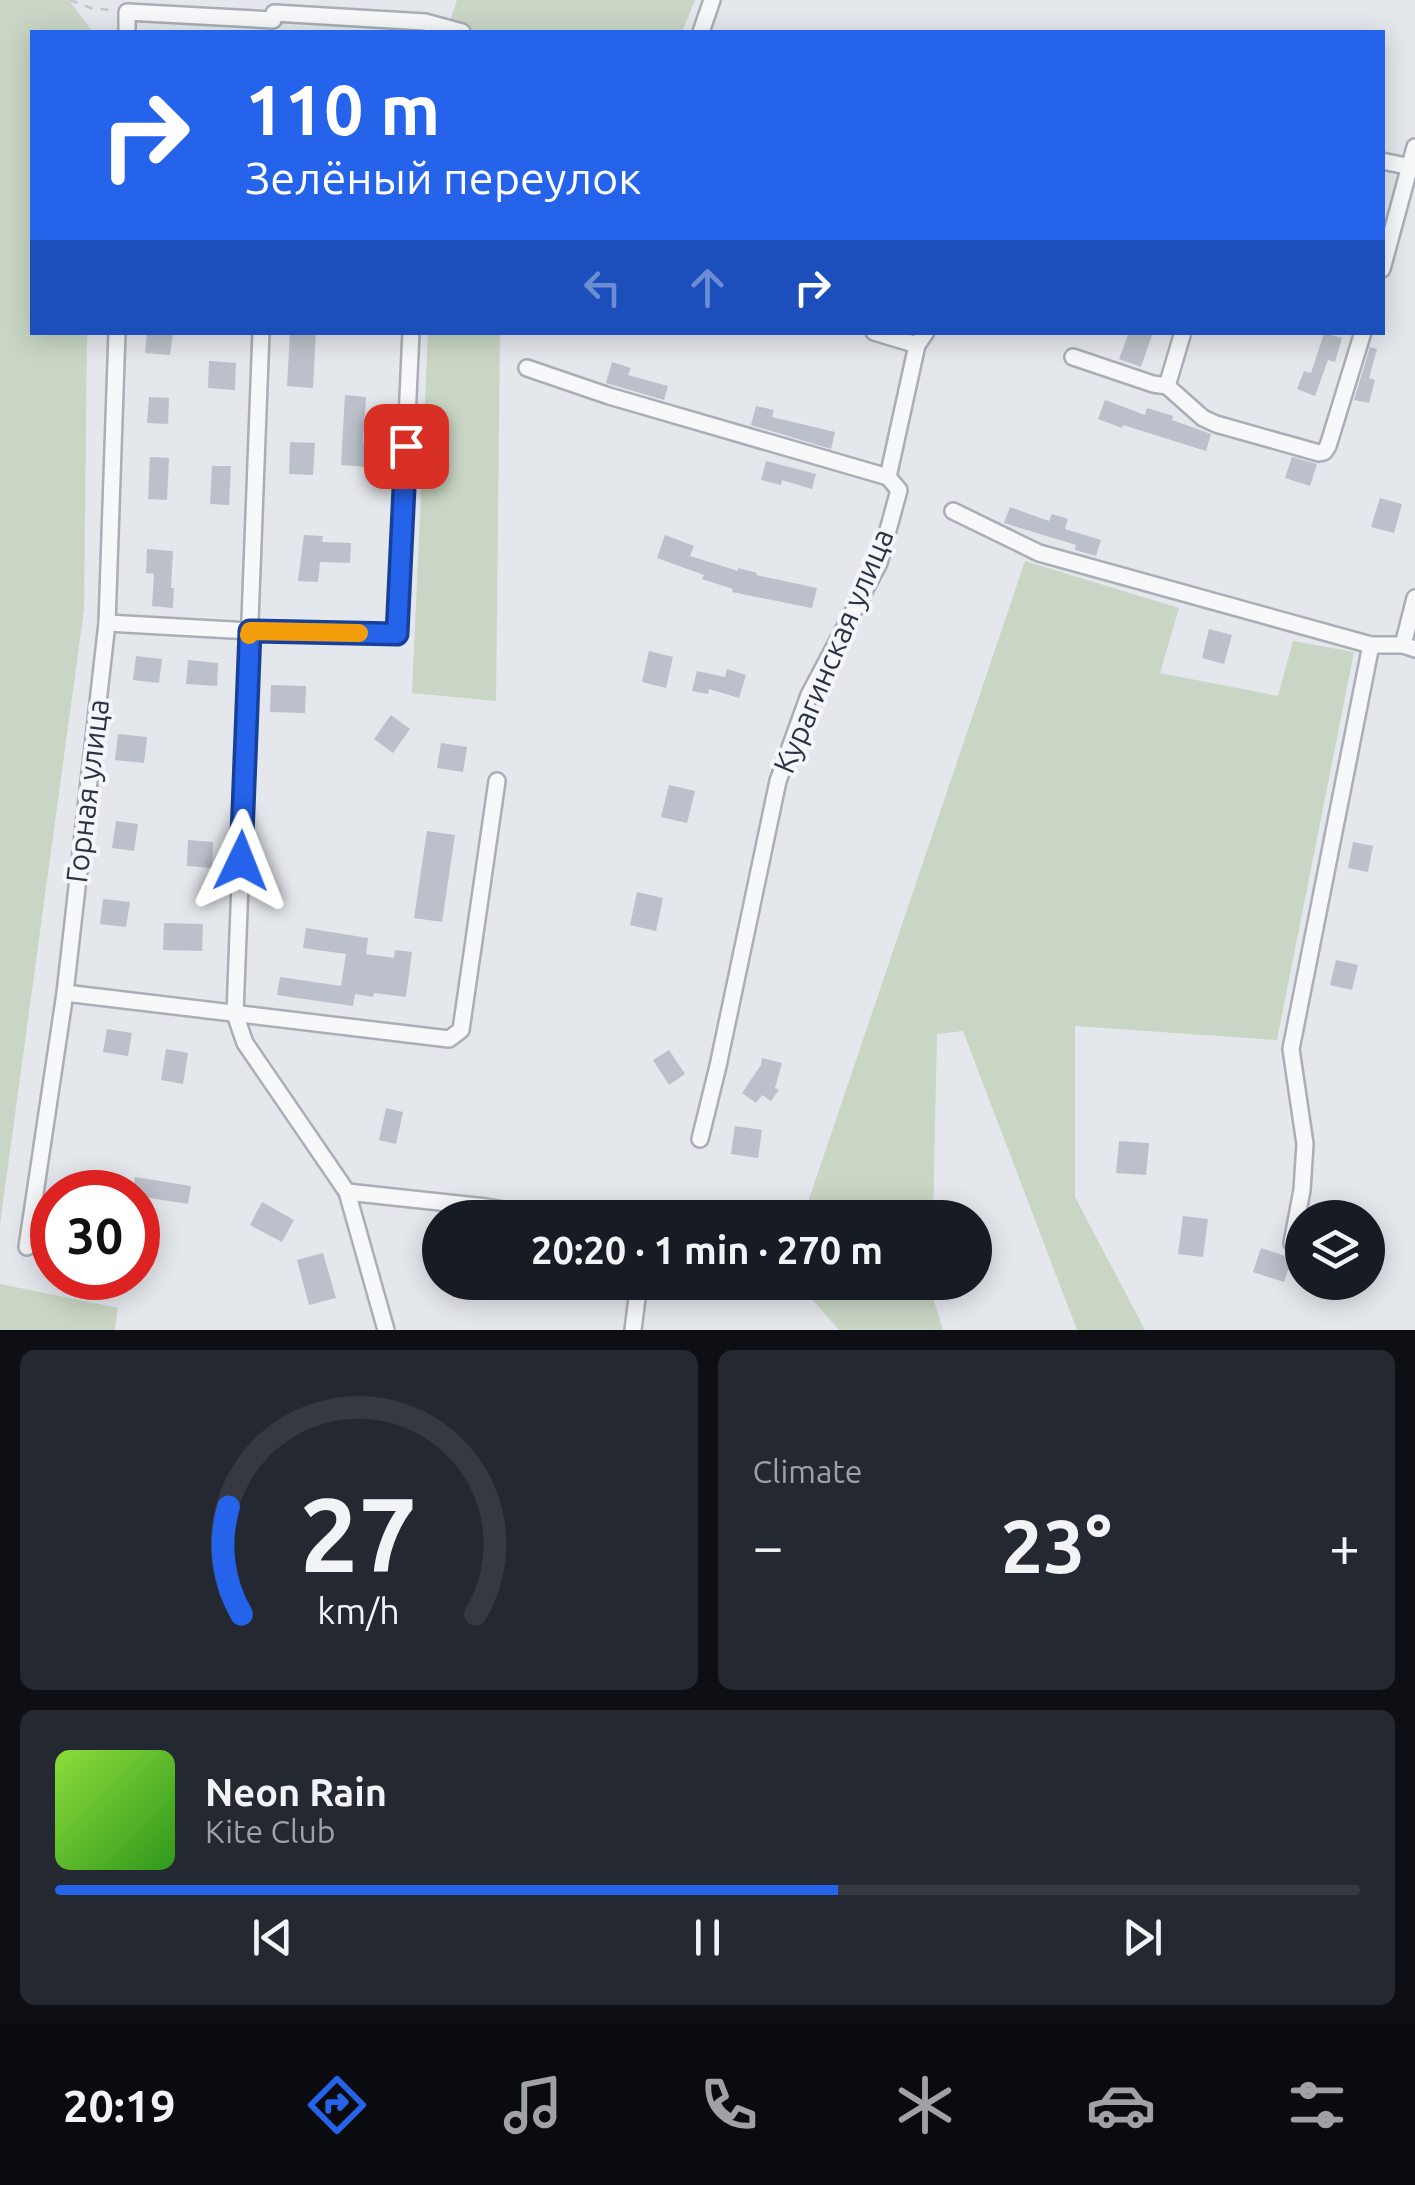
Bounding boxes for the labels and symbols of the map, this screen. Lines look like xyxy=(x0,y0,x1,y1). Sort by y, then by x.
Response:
pin xyxy=(364,404,449,489)
street label: Курагинская улица xyxy=(766,523,900,778)
street label: Горная улица xyxy=(59,697,115,885)
position arrow xyxy=(189,809,293,913)
speed limit sign: 30 xyxy=(30,1170,160,1300)

